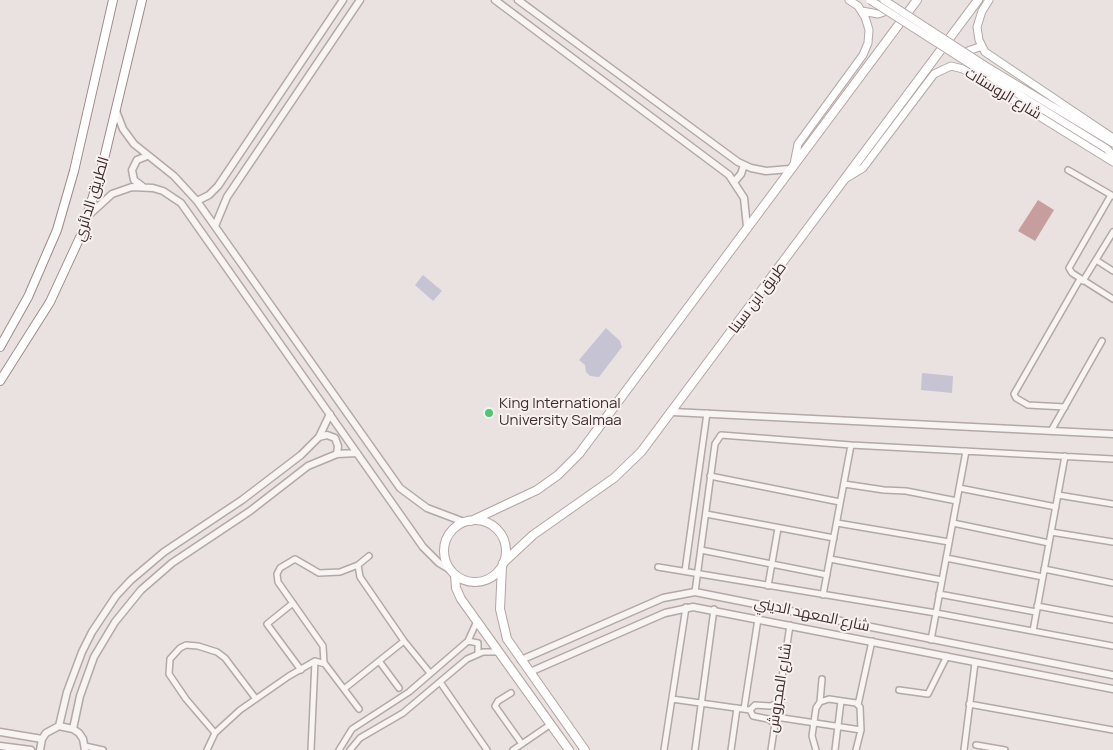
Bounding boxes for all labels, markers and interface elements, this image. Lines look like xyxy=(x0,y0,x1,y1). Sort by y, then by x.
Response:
street label: شارع الروستات xyxy=(962,64,1044,124)
street label: الطريق الدائري xyxy=(71,154,113,244)
street label: طريق ابن سينا xyxy=(725,259,791,337)
place label: King International University Salmaa xyxy=(499,395,622,430)
marker: King International University Salmaa xyxy=(483,407,495,419)
street label: شارع المعهد الديني xyxy=(753,594,871,636)
street label: شارع المجروش xyxy=(764,642,796,734)

